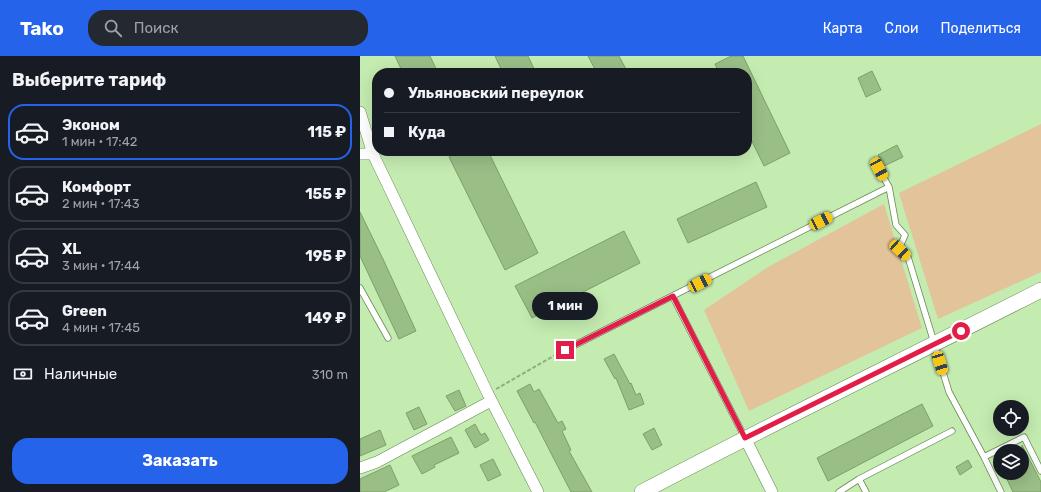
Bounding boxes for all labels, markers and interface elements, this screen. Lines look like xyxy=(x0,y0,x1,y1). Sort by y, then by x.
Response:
search box xyxy=(88,10,368,46)
text: Tako xyxy=(20,17,64,40)
icon: search xyxy=(102,17,124,39)
text: Поиск xyxy=(134,19,179,37)
text: Карта xyxy=(823,20,863,37)
text: Слои xyxy=(885,20,919,37)
text: Поделиться xyxy=(941,20,1021,37)
text: Выберите тариф xyxy=(12,69,166,91)
text: Ульяновский переулок xyxy=(408,84,584,102)
icon: car xyxy=(14,114,50,150)
text: Эконом xyxy=(62,116,120,134)
text: 115 ₽ xyxy=(307,123,346,141)
text: Куда xyxy=(408,123,445,141)
text: 1 мин · 17:42 xyxy=(62,134,137,149)
car xyxy=(868,156,890,182)
icon: car xyxy=(14,176,50,212)
text: Комфорт xyxy=(62,178,131,196)
text: 155 ₽ xyxy=(305,185,346,203)
text: 2 мин · 17:43 xyxy=(62,196,140,211)
car xyxy=(808,210,834,232)
car xyxy=(887,237,913,263)
icon: car xyxy=(14,238,50,274)
text: XL xyxy=(62,240,81,258)
text: 195 ₽ xyxy=(305,247,346,265)
text: 3 мин · 17:44 xyxy=(62,258,140,273)
car xyxy=(687,272,713,294)
callout: 1 мин xyxy=(532,292,598,320)
text: 1 мин xyxy=(547,298,583,313)
icon: car xyxy=(14,300,50,336)
text: Green xyxy=(62,302,107,320)
text: 149 ₽ xyxy=(305,309,346,327)
text: 4 мин · 17:45 xyxy=(62,320,140,335)
route start xyxy=(952,322,970,340)
route end xyxy=(556,341,574,359)
car xyxy=(931,350,949,376)
icon: cash xyxy=(12,363,34,385)
text: Наличные xyxy=(44,365,117,383)
text: 310 m xyxy=(312,367,348,382)
map controls xyxy=(993,400,1029,480)
button: locate xyxy=(993,400,1029,436)
button: Заказать xyxy=(12,438,348,484)
button: layers xyxy=(993,444,1029,480)

